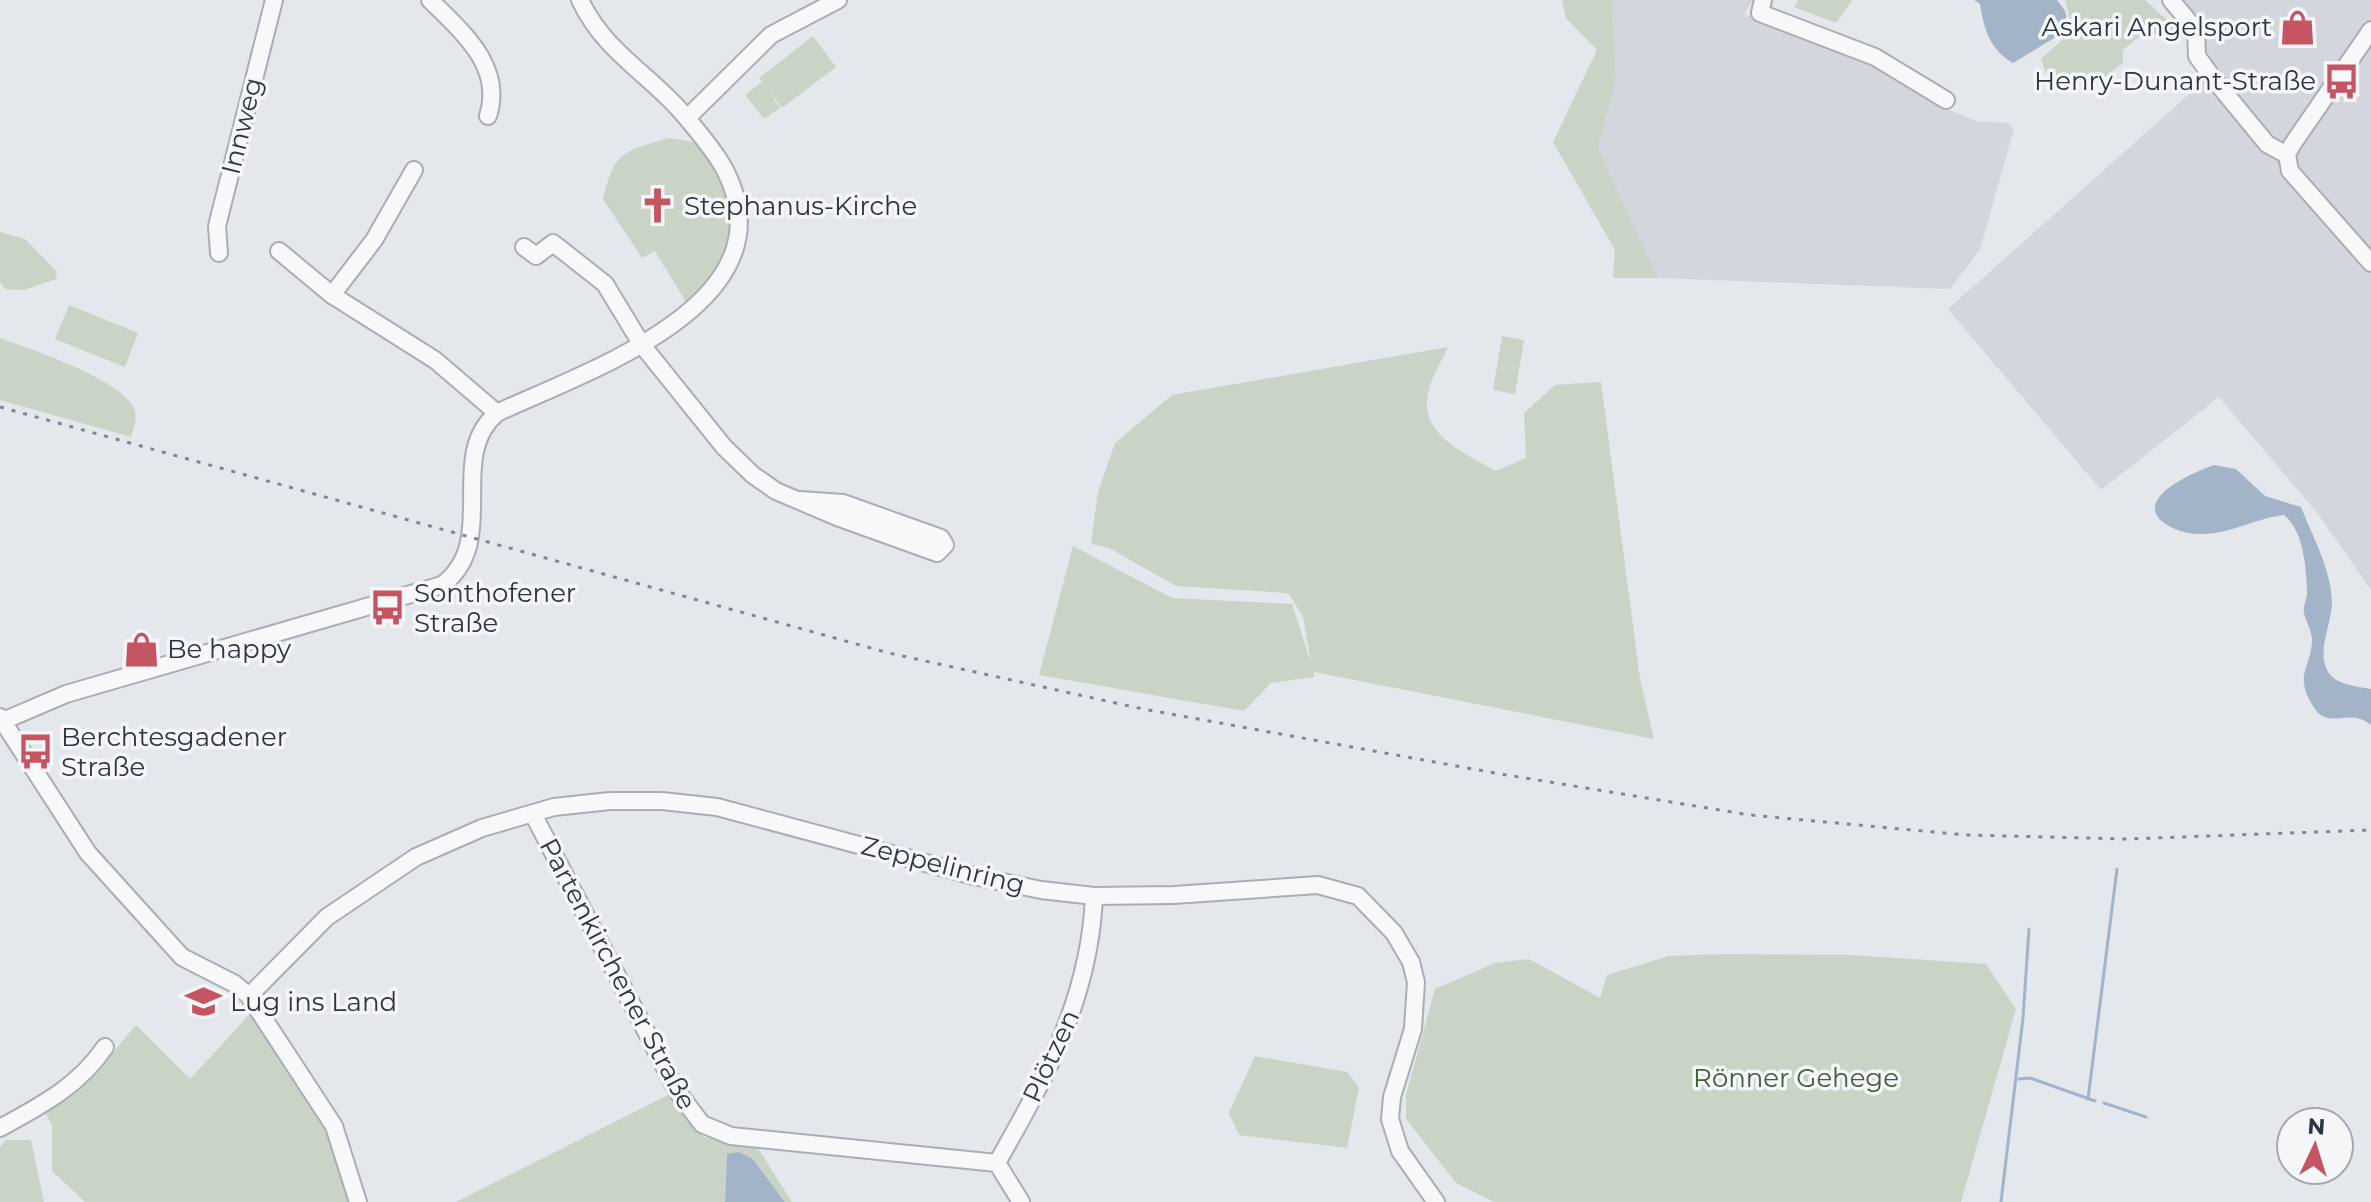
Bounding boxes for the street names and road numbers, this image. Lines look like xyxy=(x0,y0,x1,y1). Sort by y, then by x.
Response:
street label: Innweg xyxy=(215,74,269,178)
street label: Zeppelinring xyxy=(858,829,1028,901)
street label: Partenkirchener Straße xyxy=(533,833,703,1115)
street label: Plötzen xyxy=(1016,1004,1086,1108)

